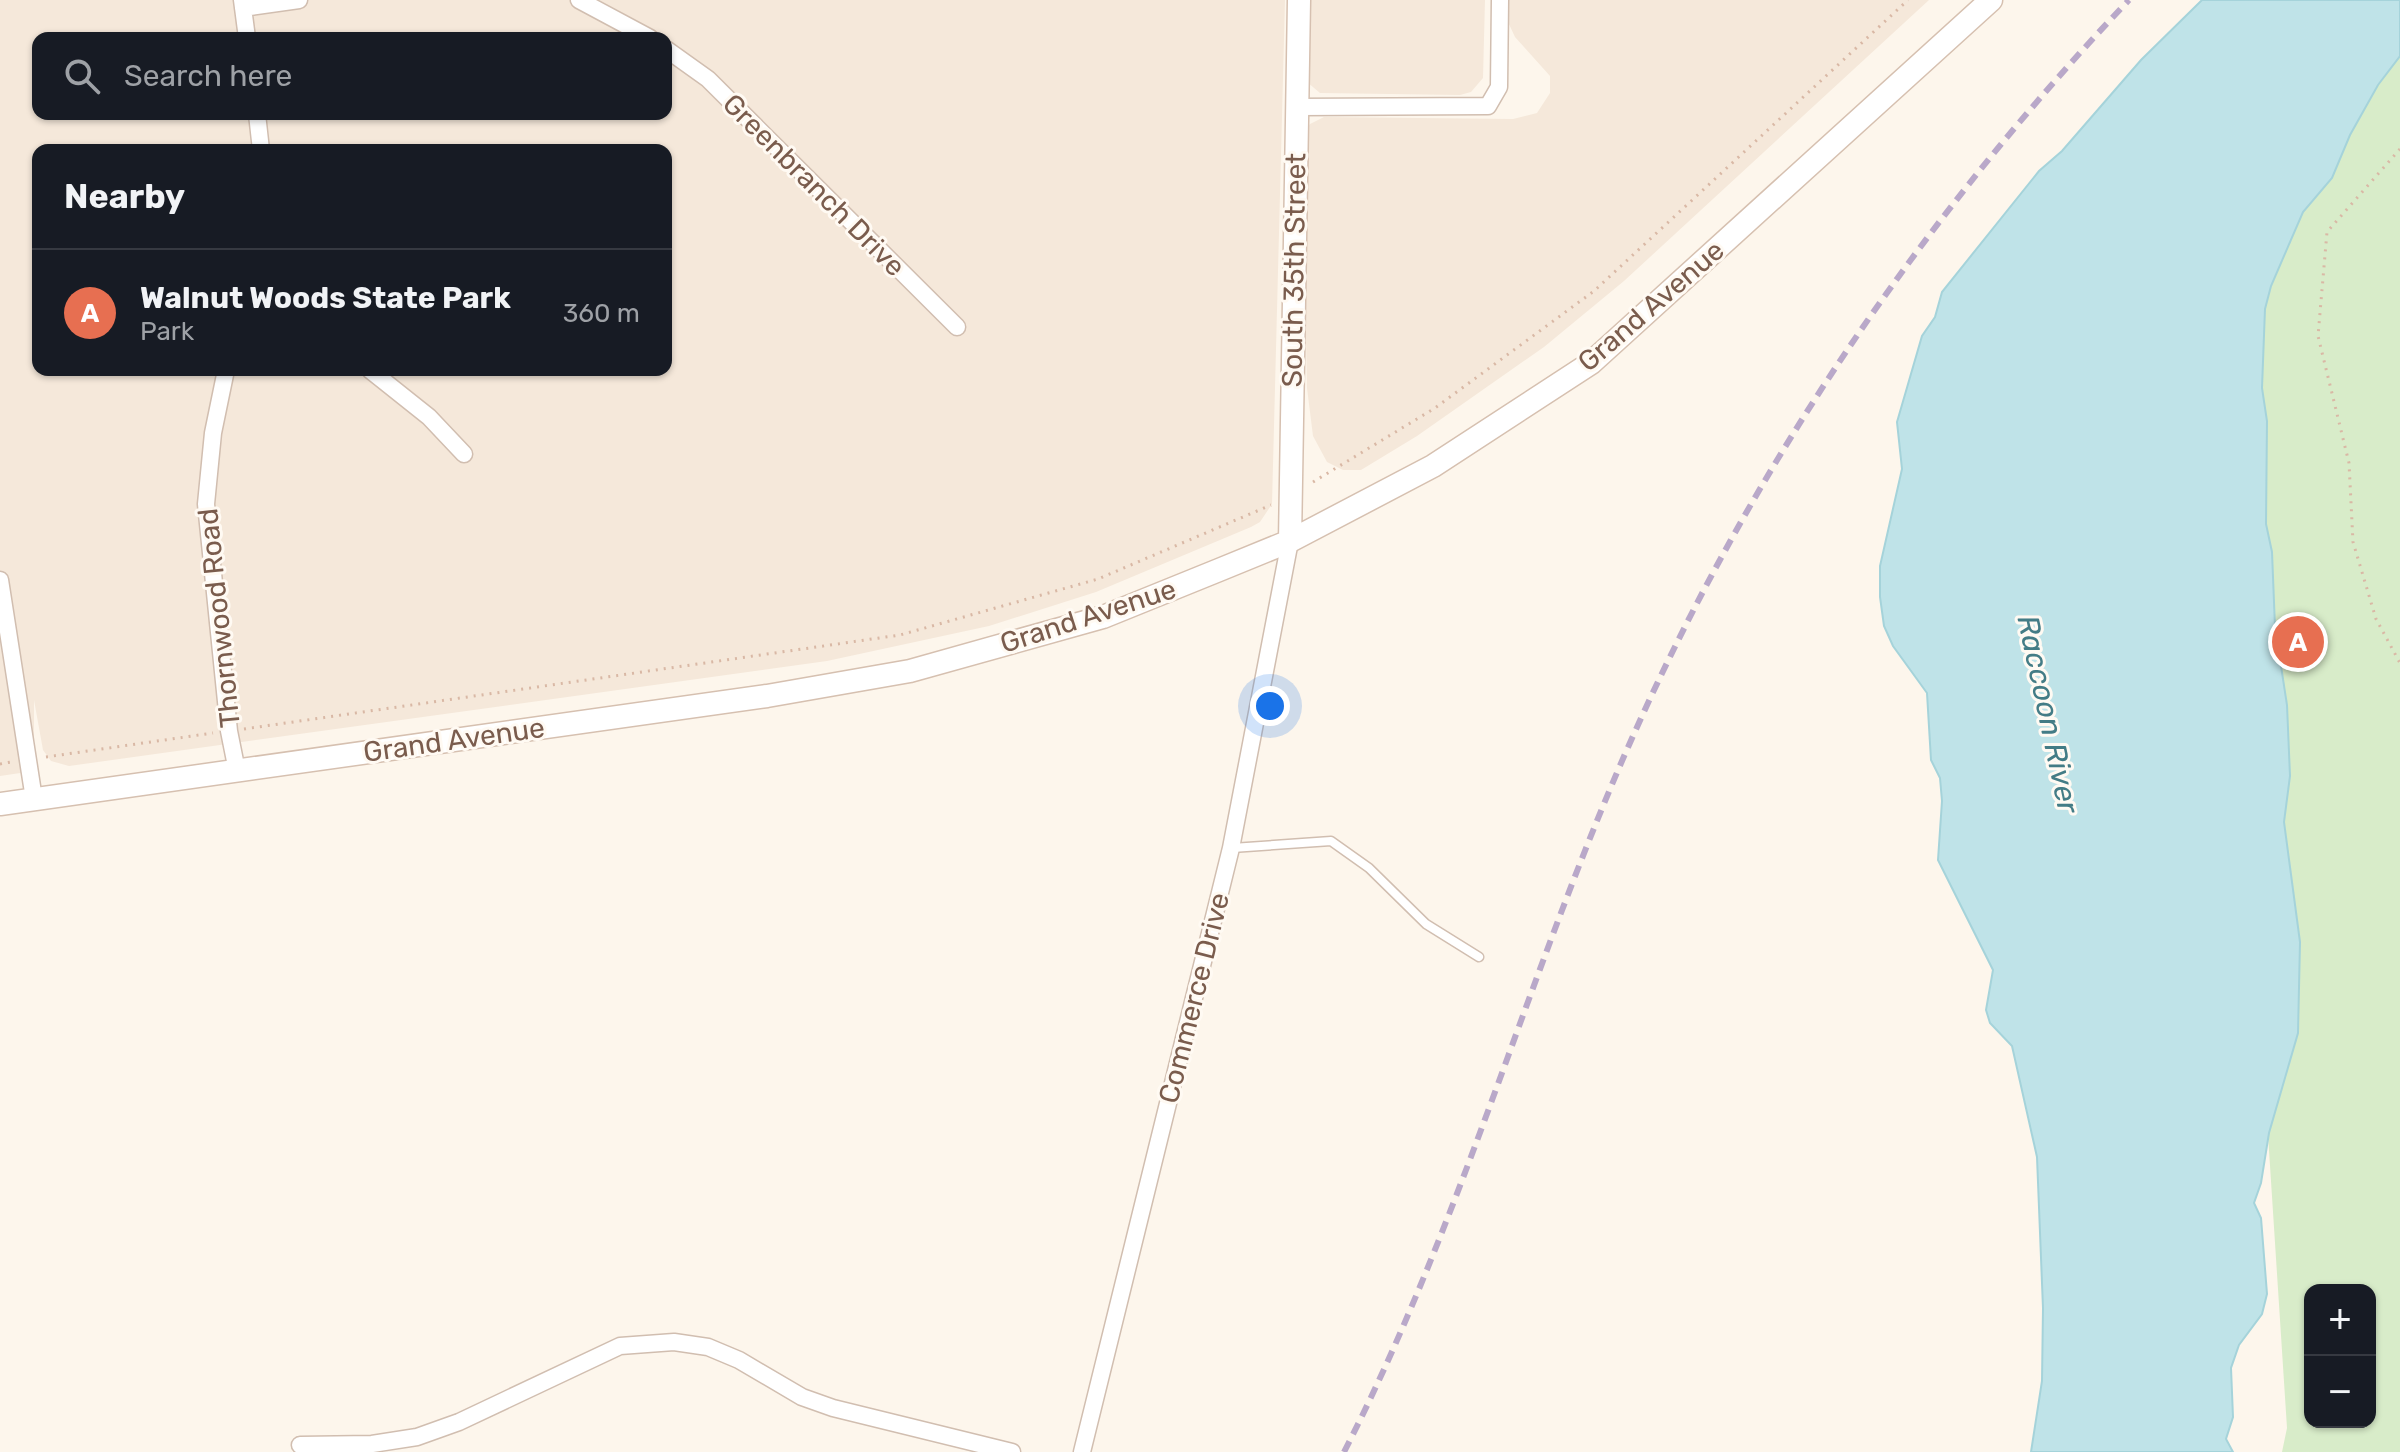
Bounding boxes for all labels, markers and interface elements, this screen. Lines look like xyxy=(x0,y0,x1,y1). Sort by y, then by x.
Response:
search box xyxy=(32,32,672,120)
icon: search xyxy=(60,54,104,98)
text: Search here xyxy=(124,58,292,94)
street label: Greenbranch Drive xyxy=(716,87,912,283)
street label: South 35th Street xyxy=(1275,152,1313,388)
text: Nearby xyxy=(64,176,185,217)
street label: Grand Avenue xyxy=(1571,234,1731,378)
text: Walnut Woods State Park xyxy=(140,280,511,316)
text: A xyxy=(81,298,99,329)
text: 360 m xyxy=(563,298,640,329)
text: Park xyxy=(140,316,194,347)
street label: Thornwood Road xyxy=(191,507,247,729)
street label: Grand Avenue xyxy=(996,572,1180,660)
water label: Raccoon River xyxy=(2009,612,2087,818)
pin: A xyxy=(2272,612,2324,672)
your location xyxy=(1250,686,1290,726)
street label: Grand Avenue xyxy=(361,711,547,769)
street label: Commerce Drive xyxy=(1152,889,1236,1107)
map controls xyxy=(2304,1284,2376,1428)
button: + xyxy=(2304,1284,2376,1356)
button: − xyxy=(2304,1356,2376,1428)

